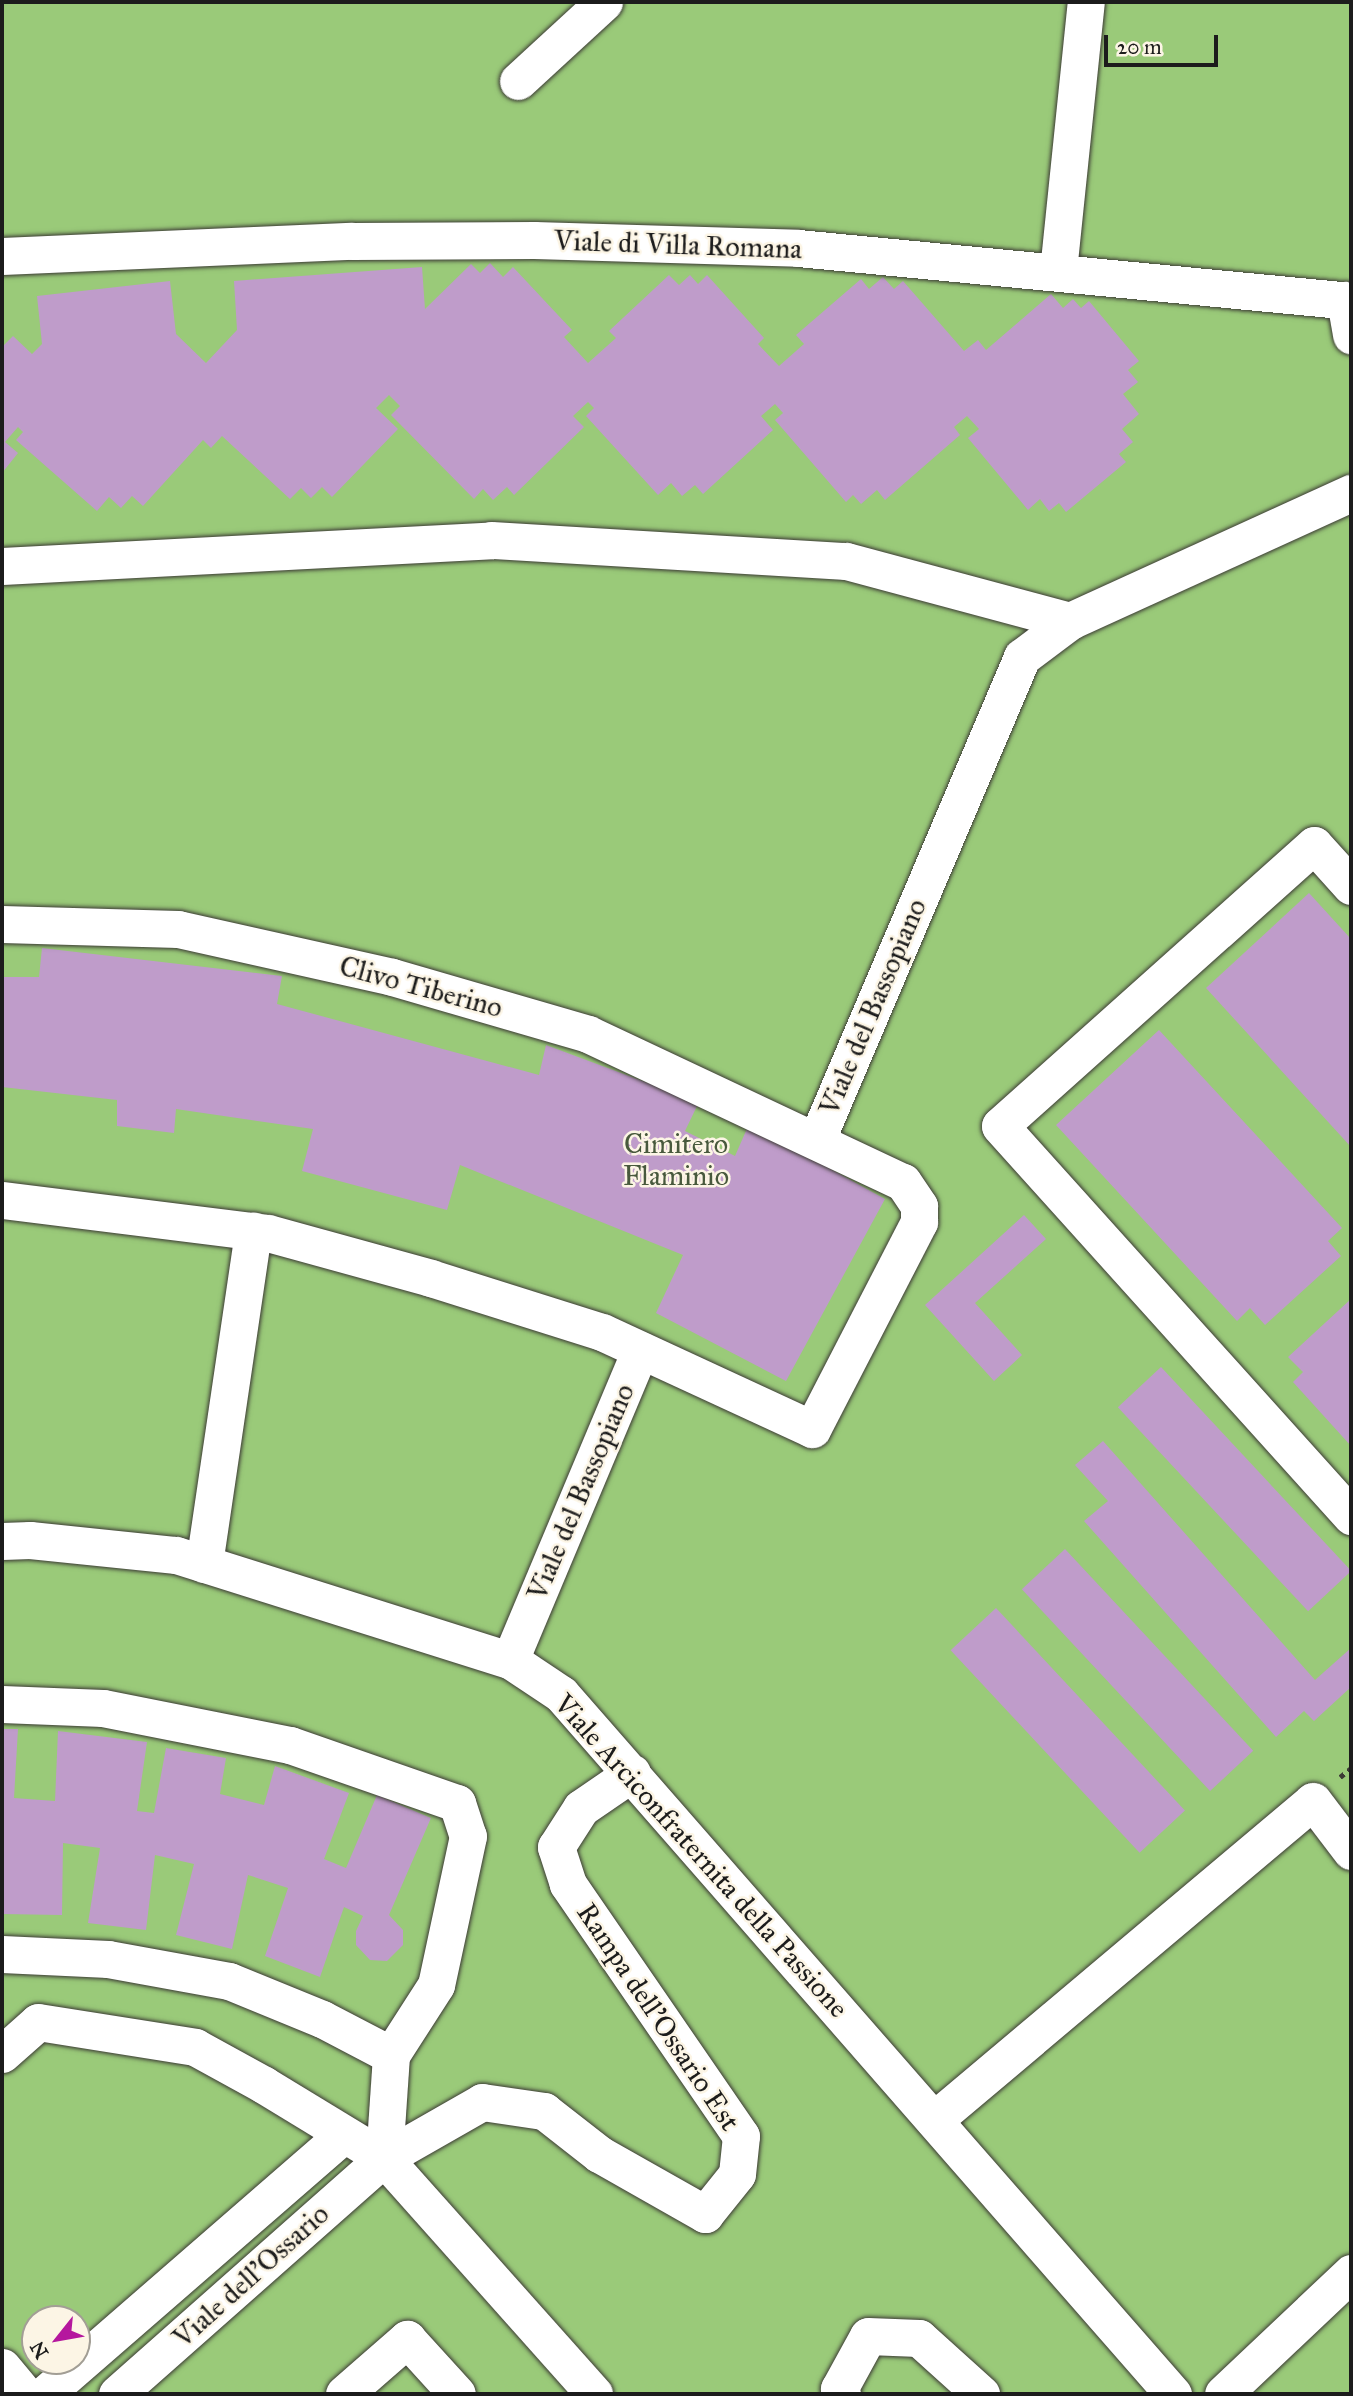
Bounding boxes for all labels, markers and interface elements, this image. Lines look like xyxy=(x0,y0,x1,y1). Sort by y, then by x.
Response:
scale bar xyxy=(1108,21,1222,65)
text: 20 m xyxy=(1117,34,1162,60)
street label: Viale di Villa Romana xyxy=(553,224,803,266)
street label: Viale del Bassopiano xyxy=(812,894,934,1120)
street label: Clivo Tiberino xyxy=(336,949,506,1025)
park label: Cimitero Flaminio xyxy=(623,1127,729,1193)
street label: Viale del Bassopiano xyxy=(520,1379,642,1605)
street label: Viale Arciconfraternita della Passione xyxy=(547,1687,855,2025)
street label: Rampa dell'Ossario Est xyxy=(569,1897,747,2137)
street label: Viale dell'Ossario xyxy=(166,2197,336,2355)
north arrow xyxy=(21,2305,91,2375)
text: N xyxy=(25,2337,53,2363)

